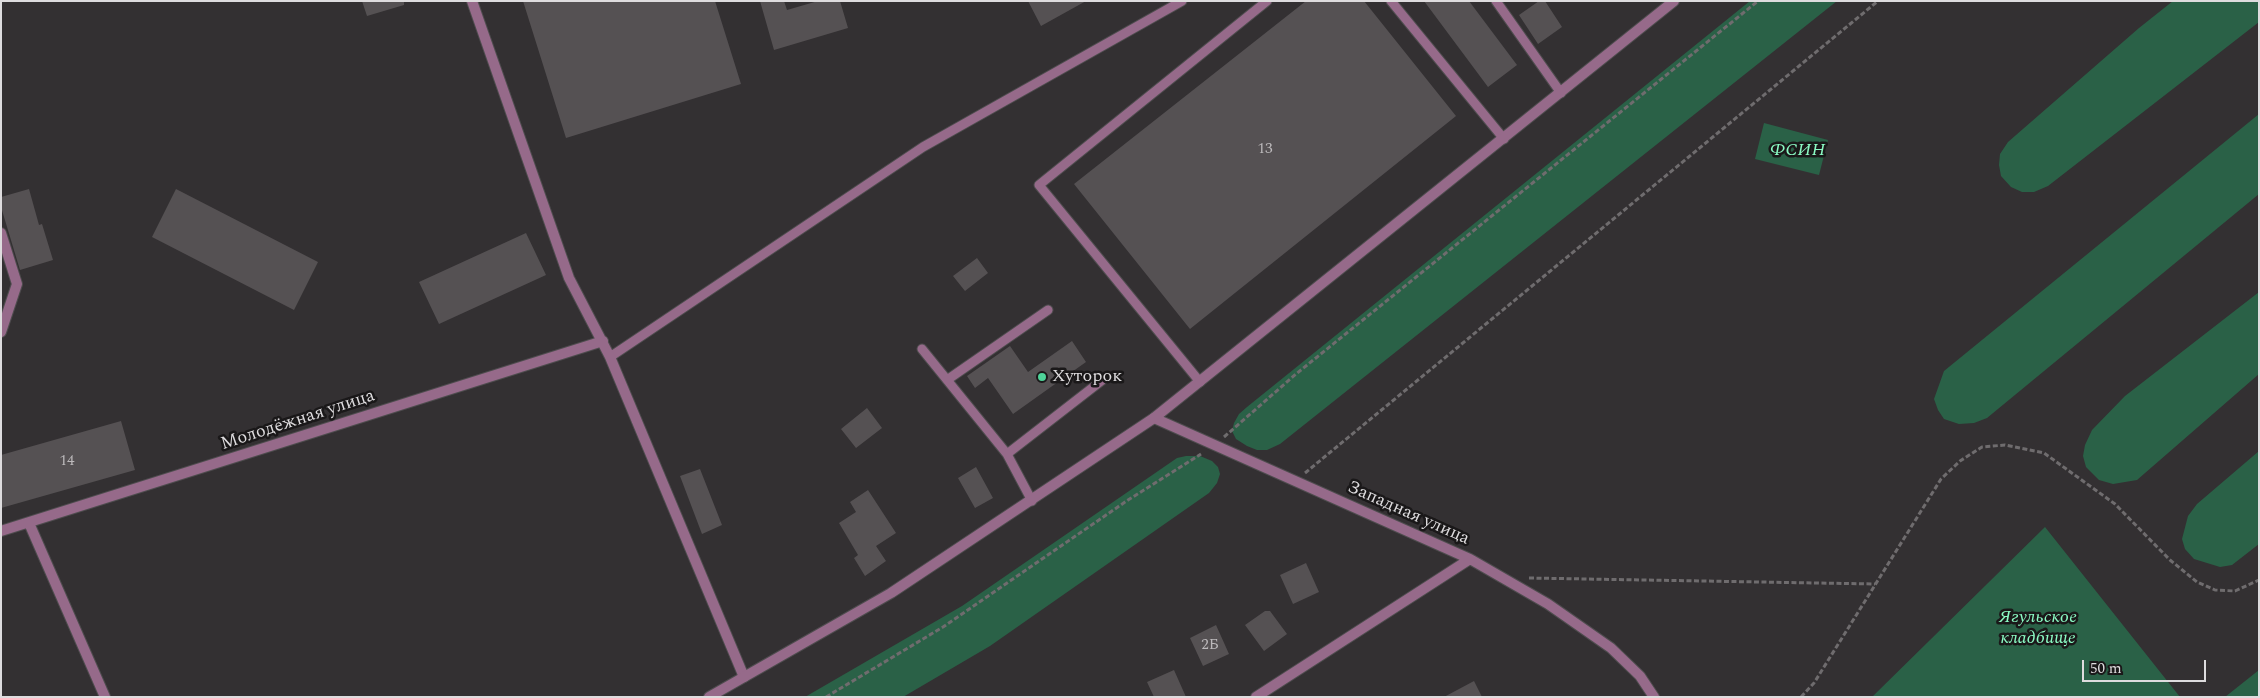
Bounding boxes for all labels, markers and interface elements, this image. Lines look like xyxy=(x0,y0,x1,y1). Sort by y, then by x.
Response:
park label: ФСИН xyxy=(1770,140,1826,162)
house number: 13 xyxy=(1258,141,1272,159)
place label: Хуторок xyxy=(1052,366,1122,388)
marker: Хуторок xyxy=(1036,371,1048,383)
street label: Молодёжная улица xyxy=(218,386,378,456)
house number: 14 xyxy=(60,453,74,471)
street label: Западная улица xyxy=(1344,477,1472,551)
park label: Ягульское кладбище xyxy=(1999,607,2077,650)
house number: 2Б xyxy=(1201,637,1219,655)
scale bar xyxy=(2085,650,2209,682)
text: 50 m xyxy=(2090,657,2122,680)

